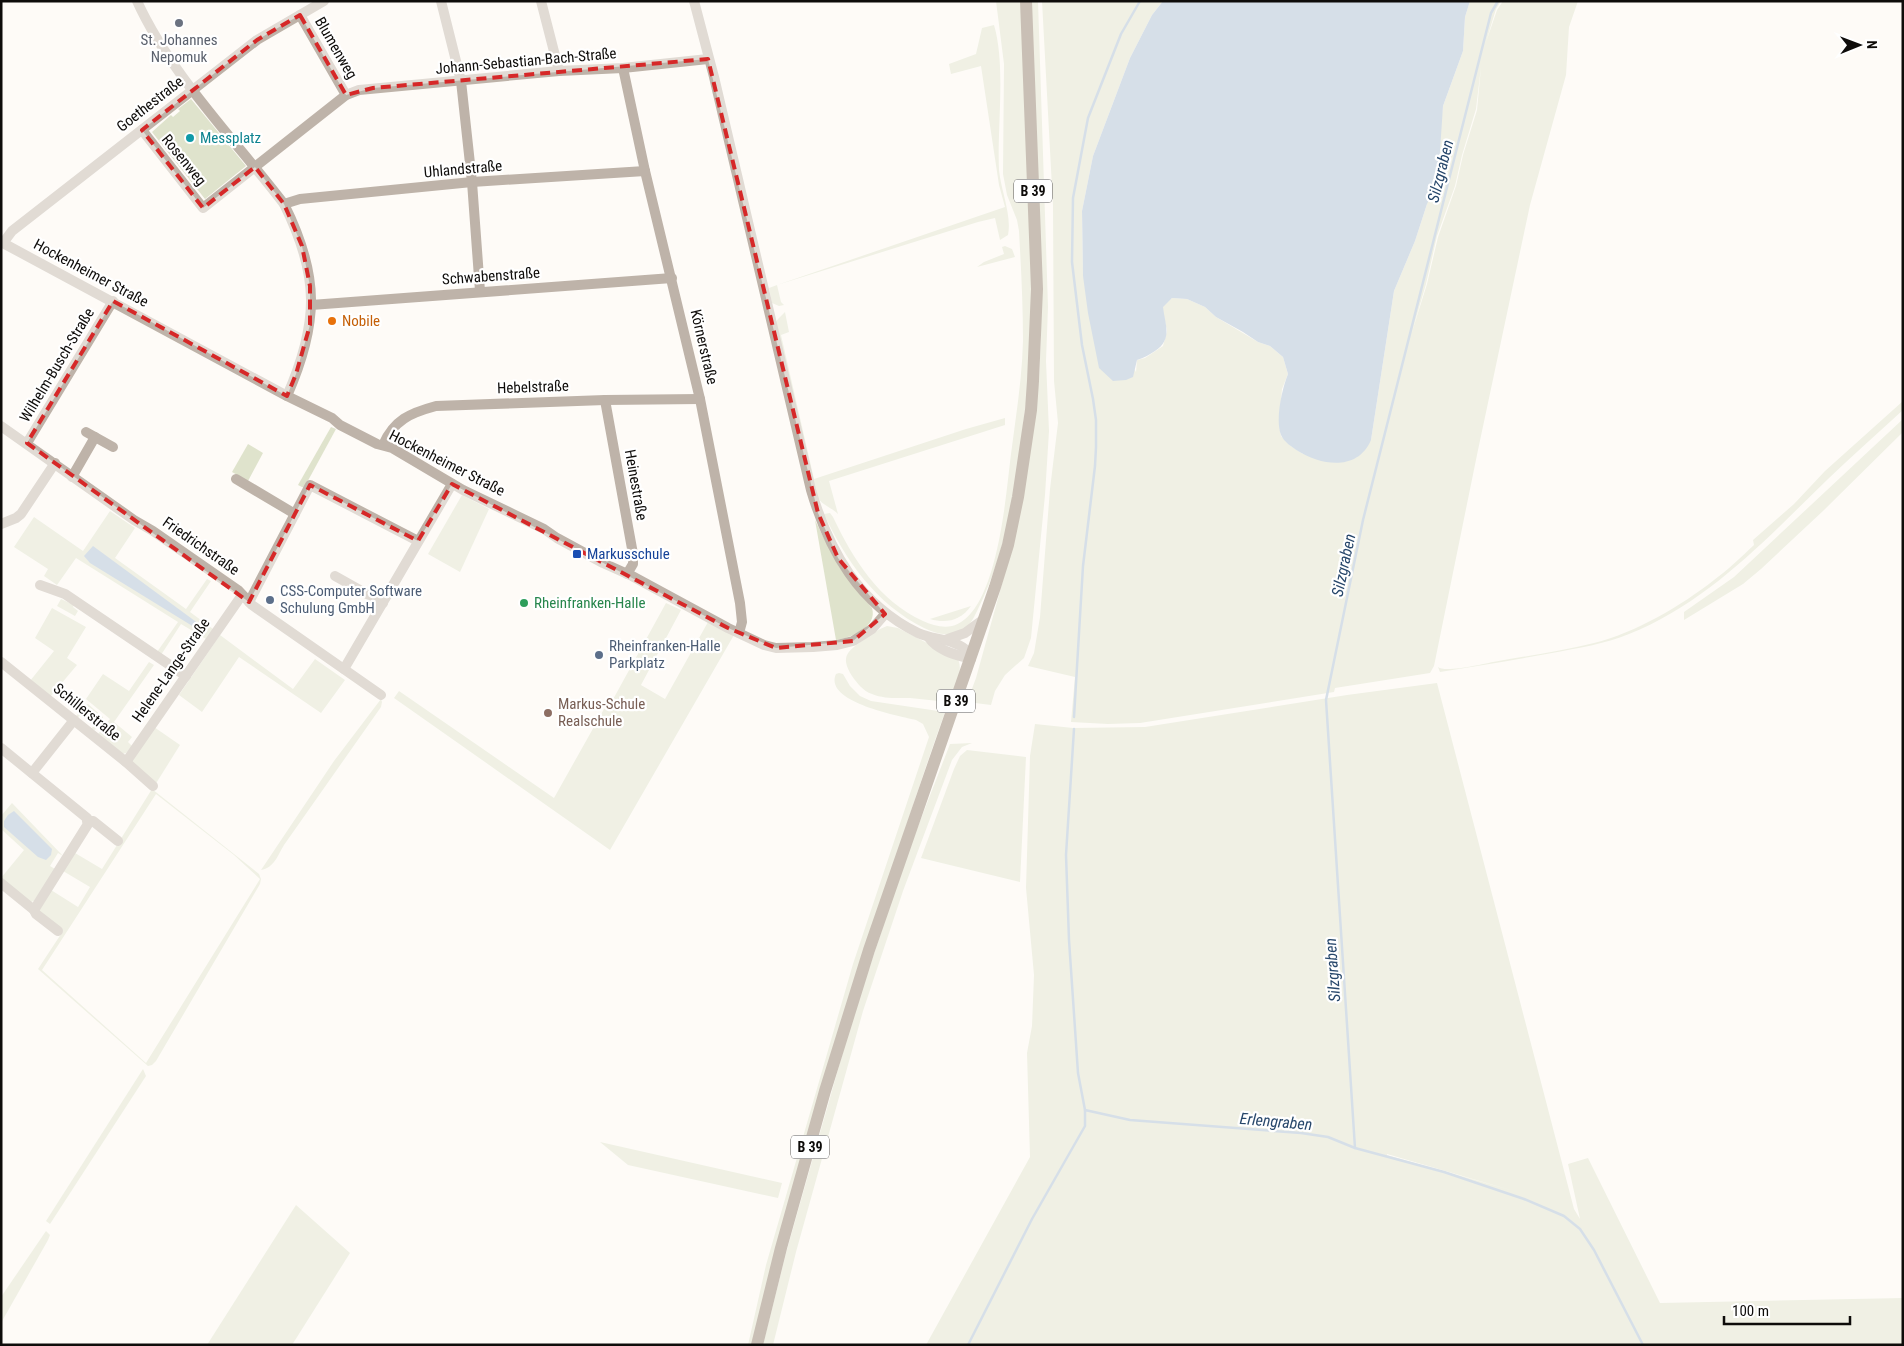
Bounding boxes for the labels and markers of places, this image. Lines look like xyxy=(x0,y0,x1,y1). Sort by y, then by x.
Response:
marker: St. Johannes Nepomuk xyxy=(173,17,185,29)
place label: St. Johannes Nepomuk xyxy=(140,31,218,66)
place label: Messplatz xyxy=(200,129,261,147)
marker: Messplatz xyxy=(184,132,196,144)
place label: Nobile xyxy=(342,312,380,330)
marker: Nobile xyxy=(326,315,338,327)
place label: Markusschule xyxy=(587,545,670,563)
marker: Markusschule xyxy=(571,548,583,560)
place label: CSS-Computer Software Schulung GmbH xyxy=(280,582,422,617)
marker: CSS-Computer Software Schulung GmbH xyxy=(264,594,276,606)
place label: Rheinfranken-Halle xyxy=(534,594,645,612)
marker: Rheinfranken-Halle xyxy=(518,597,530,609)
place label: Rheinfranken-Halle Parkplatz xyxy=(609,637,720,672)
marker: Rheinfranken-Halle Parkplatz xyxy=(593,649,605,661)
place label: Markus-Schule Realschule xyxy=(558,695,645,730)
marker: Markus-Schule Realschule xyxy=(542,707,554,719)

